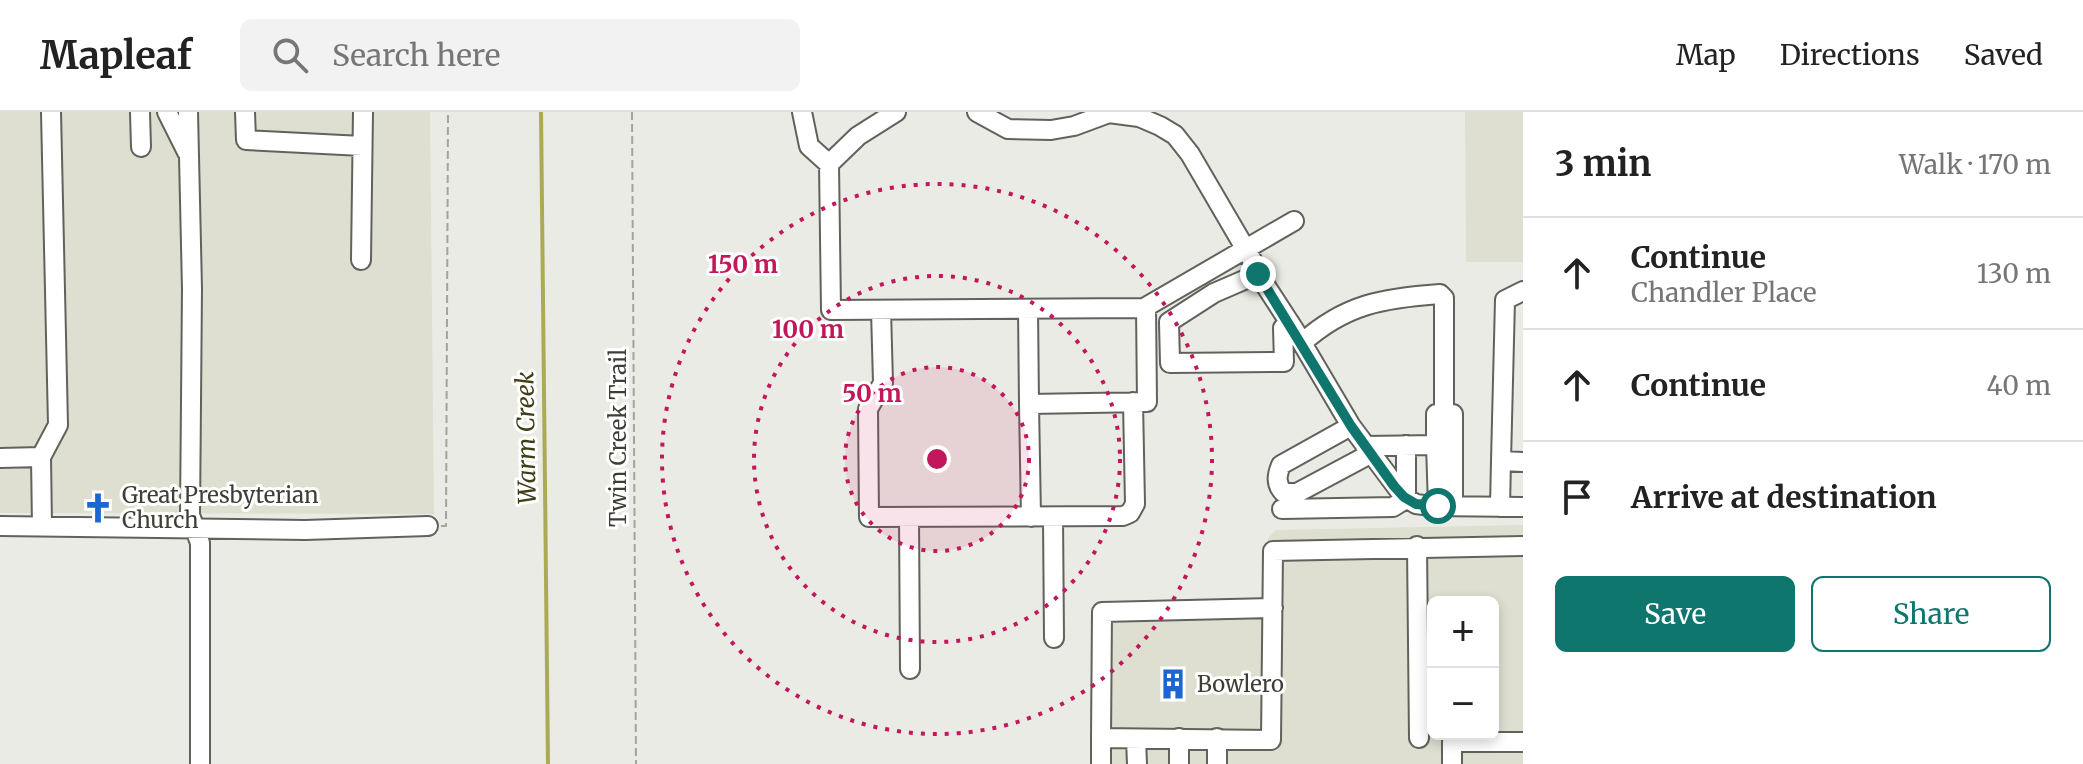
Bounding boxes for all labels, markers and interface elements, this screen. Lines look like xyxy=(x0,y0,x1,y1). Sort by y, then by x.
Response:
search box xyxy=(240,19,800,91)
text: Mapleaf xyxy=(40,32,192,79)
icon: search xyxy=(268,33,312,77)
text: Search here xyxy=(332,36,500,74)
text: Map xyxy=(1676,37,1736,73)
text: Directions xyxy=(1780,37,1920,73)
text: Saved xyxy=(1964,37,2043,73)
text: 3 min xyxy=(1555,143,1651,185)
text: Walk · 170 m xyxy=(1899,148,2051,181)
text: Continue xyxy=(1631,238,1766,276)
text: 150 m xyxy=(708,249,778,280)
icon: ahead xyxy=(1555,251,1599,295)
route end xyxy=(1240,256,1276,292)
text: 130 m xyxy=(1977,257,2051,290)
text: Chandler Place xyxy=(1631,276,1817,309)
text: 100 m xyxy=(772,314,844,345)
street label: Twin Creek Trail xyxy=(604,349,632,527)
icon: ahead xyxy=(1555,363,1599,407)
text: Continue xyxy=(1631,366,1766,404)
text: 40 m xyxy=(1987,369,2051,402)
water label: Warm Creek xyxy=(509,371,543,505)
text: 50 m xyxy=(842,378,902,409)
centre of rings xyxy=(923,445,951,473)
icon: arrive xyxy=(1555,475,1599,519)
text: Arrive at destination xyxy=(1631,478,1937,516)
place label: Great Presbyterian Church xyxy=(122,481,319,534)
route start xyxy=(1420,488,1456,524)
church icon: Great Presbyterian Church xyxy=(81,491,115,525)
button: Save xyxy=(1555,576,1795,652)
button: Share xyxy=(1811,576,2051,652)
map controls xyxy=(1427,596,1499,740)
button: + xyxy=(1427,596,1499,668)
building icon: Bowlero xyxy=(1156,667,1190,701)
button: − xyxy=(1427,668,1499,740)
place label: Bowlero xyxy=(1197,670,1284,698)

